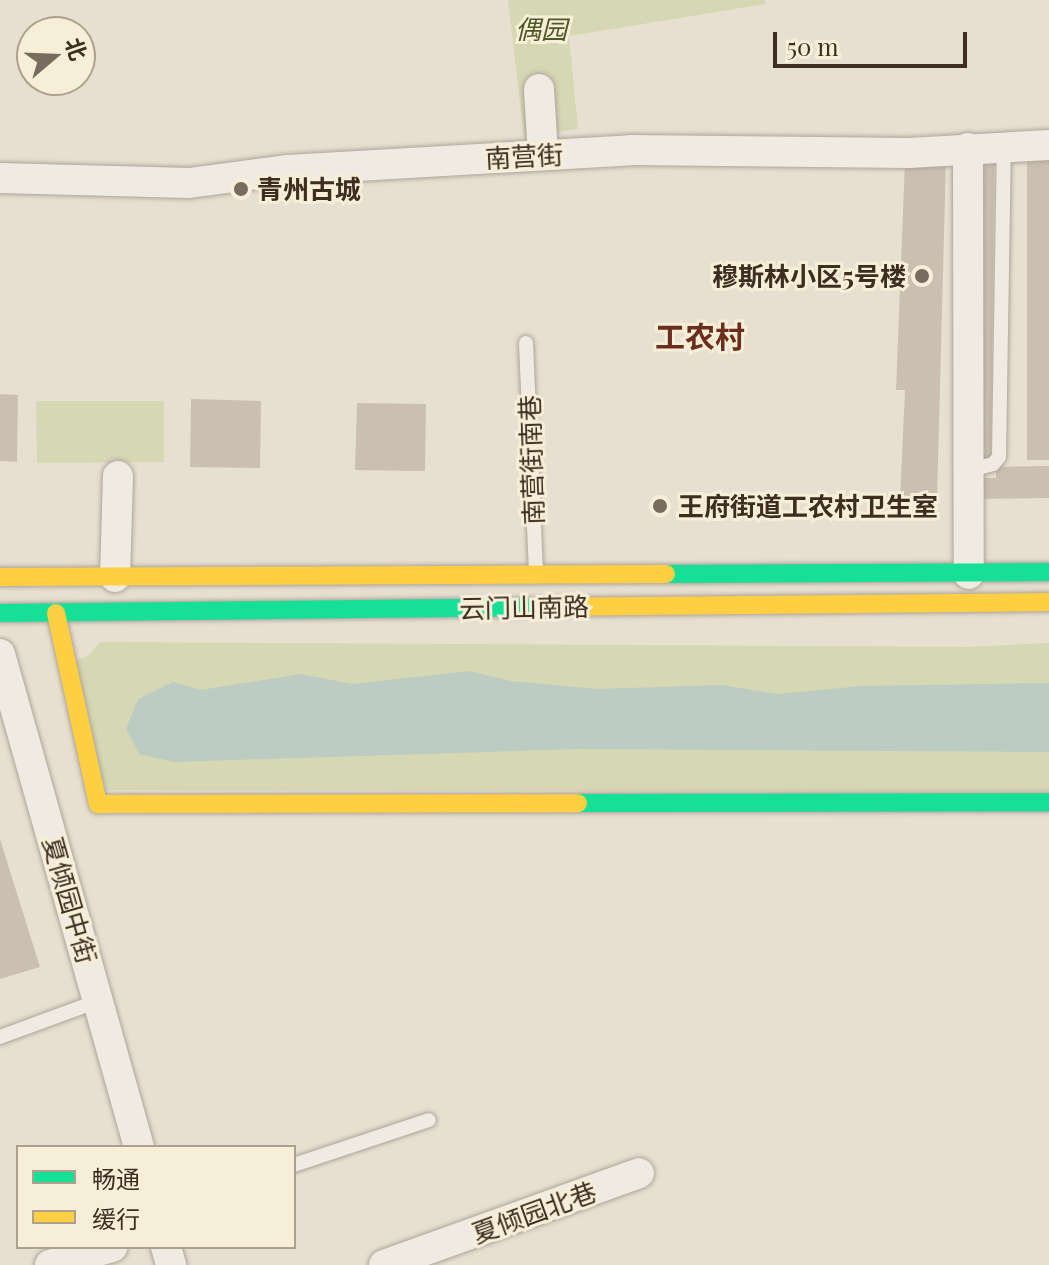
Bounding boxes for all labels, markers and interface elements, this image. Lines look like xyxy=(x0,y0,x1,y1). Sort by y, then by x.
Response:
park label: 偶园 xyxy=(515,13,567,45)
north arrow xyxy=(16,16,96,96)
scale bar xyxy=(777,16,971,66)
text: 50 m xyxy=(787,30,839,62)
text: 北 xyxy=(59,34,95,64)
street label: 南营街 xyxy=(484,138,564,174)
place label: 青州古城 xyxy=(257,173,361,205)
marker: 青州古城 xyxy=(232,180,250,198)
place label: 穆斯林小区5号楼 xyxy=(712,260,906,292)
marker: 穆斯林小区5号楼 xyxy=(913,267,931,285)
district label: 工农村 xyxy=(655,318,745,354)
street label: 南营街南巷 xyxy=(513,394,549,526)
place label: 王府街道工农村卫生室 xyxy=(678,490,938,522)
marker: 王府街道工农村卫生室 xyxy=(649,495,671,517)
street label: 云门山南路 xyxy=(459,590,589,624)
street label: 夏倾园中街 xyxy=(37,833,103,967)
legend xyxy=(16,1145,296,1249)
text: 畅通 xyxy=(92,1162,140,1194)
street label: 夏倾园北巷 xyxy=(468,1175,600,1249)
text: 缓行 xyxy=(92,1202,140,1234)

